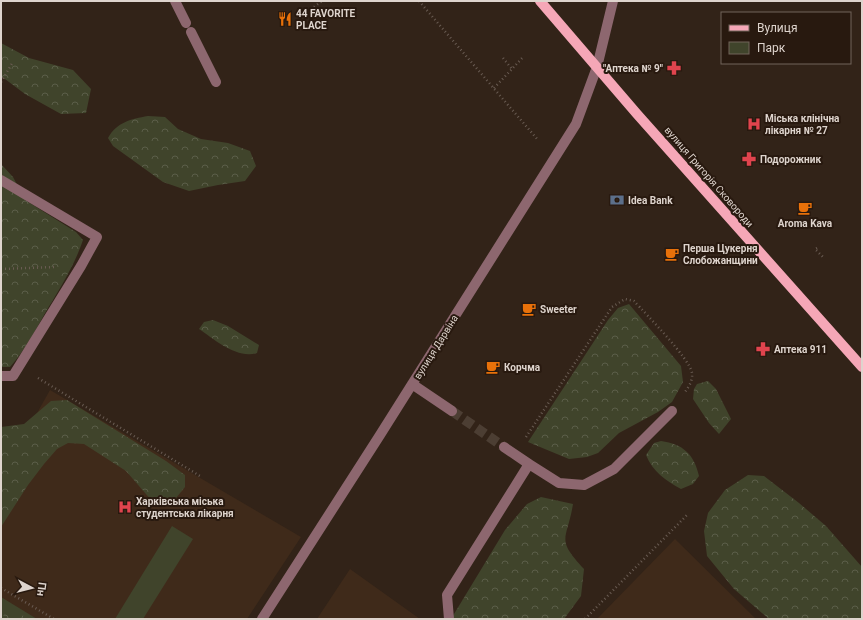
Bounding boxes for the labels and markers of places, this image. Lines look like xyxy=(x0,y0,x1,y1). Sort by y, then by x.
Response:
place label: 44 FAVORITE PLACE xyxy=(296,8,356,31)
restaurant icon: 44 FAVORITE PLACE xyxy=(277,11,293,27)
pharmacy icon: "Аптека № 9" xyxy=(666,60,682,76)
place label: "Аптека № 9" xyxy=(603,63,663,74)
place label: Міська клінічна лікарня № 27 xyxy=(765,113,840,136)
hospital icon: Міська клінічна лікарня № 27 xyxy=(746,116,762,132)
pharmacy icon: Подорожник xyxy=(741,151,757,167)
place label: Подорожник xyxy=(760,154,821,165)
bank icon: Idea Bank xyxy=(609,192,625,208)
place label: Idea Bank xyxy=(628,195,673,206)
cafe icon: Aroma Kava xyxy=(797,200,813,216)
place label: Aroma Kava xyxy=(778,218,833,229)
place label: Перша Цукерня Слобожанщини xyxy=(683,243,758,266)
cafe icon: Перша Цукерня Слобожанщини xyxy=(664,246,680,262)
cafe icon: Sweeter xyxy=(521,301,537,317)
place label: Sweeter xyxy=(540,304,577,315)
pharmacy icon: Аптека 911 xyxy=(755,341,771,357)
place label: Аптека 911 xyxy=(774,344,827,355)
cafe icon: Корчма xyxy=(485,359,501,375)
place label: Корчма xyxy=(504,362,541,373)
place label: Харківська міська студентська лікарня xyxy=(136,496,234,519)
hospital icon: Харківська міська студентська лікарня xyxy=(117,499,133,515)

